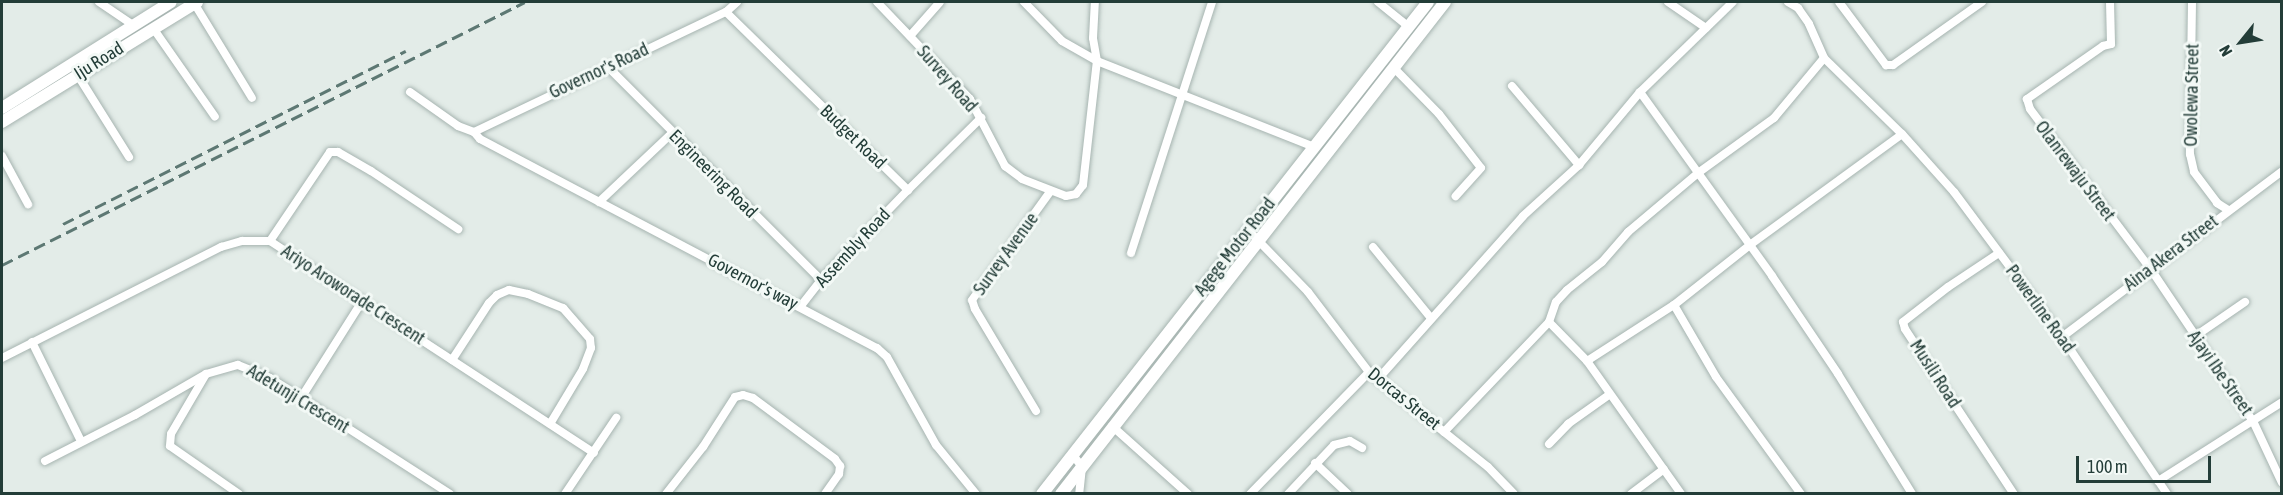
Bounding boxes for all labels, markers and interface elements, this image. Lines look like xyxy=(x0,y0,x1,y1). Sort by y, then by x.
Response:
north arrow xyxy=(2211,12,2271,72)
street label: Iju Road xyxy=(70,37,128,85)
street label: Governor's Road xyxy=(546,39,652,103)
street label: Survey Road xyxy=(912,41,982,117)
text: N xyxy=(2215,42,2236,60)
street label: Owolewa Street xyxy=(2180,43,2204,147)
street label: Budget Road xyxy=(816,100,890,174)
street label: Olanrewaju Street xyxy=(2030,117,2120,225)
street label: Engineering Road xyxy=(664,125,762,223)
street label: Agege Motor Road xyxy=(1190,194,1280,300)
street label: Assembly Road xyxy=(811,204,895,292)
street label: Survey Avenue xyxy=(969,209,1043,299)
street label: Aina Akera Street xyxy=(2120,211,2222,295)
street label: Ariyo Aroworade Crescent xyxy=(277,240,429,350)
street label: Governor's way xyxy=(704,249,802,315)
street label: Powerline Road xyxy=(2001,261,2079,357)
street label: Ajayi Ibe Street xyxy=(2183,326,2257,420)
street label: Musili Road xyxy=(1905,336,1965,412)
street label: Adetunji Crescent xyxy=(243,360,353,438)
street label: Dorcas Street xyxy=(1363,363,1445,435)
scale bar xyxy=(2079,444,2214,482)
text: 100 m xyxy=(2087,456,2128,477)

